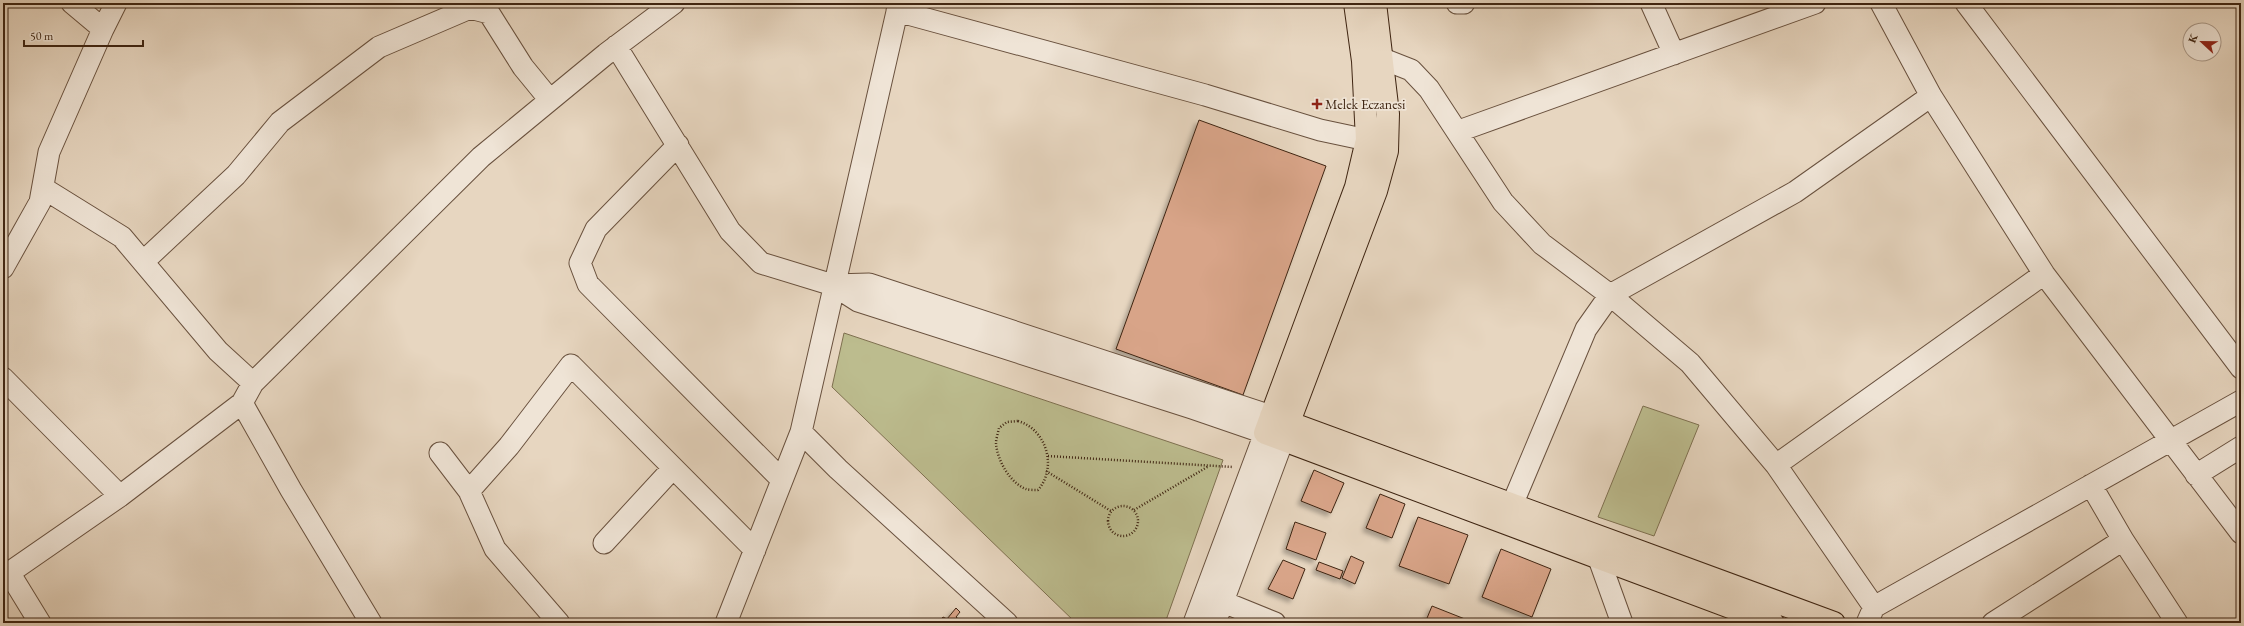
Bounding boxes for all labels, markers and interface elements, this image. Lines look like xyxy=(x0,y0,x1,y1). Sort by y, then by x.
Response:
scale bar xyxy=(24,22,143,48)
north arrow xyxy=(2182,22,2222,62)
text: 50 m xyxy=(30,28,54,44)
text: K xyxy=(2185,31,2201,45)
place label: Melek Eczanesi xyxy=(1325,95,1406,113)
marker: Melek Eczanesi xyxy=(1312,99,1322,109)

